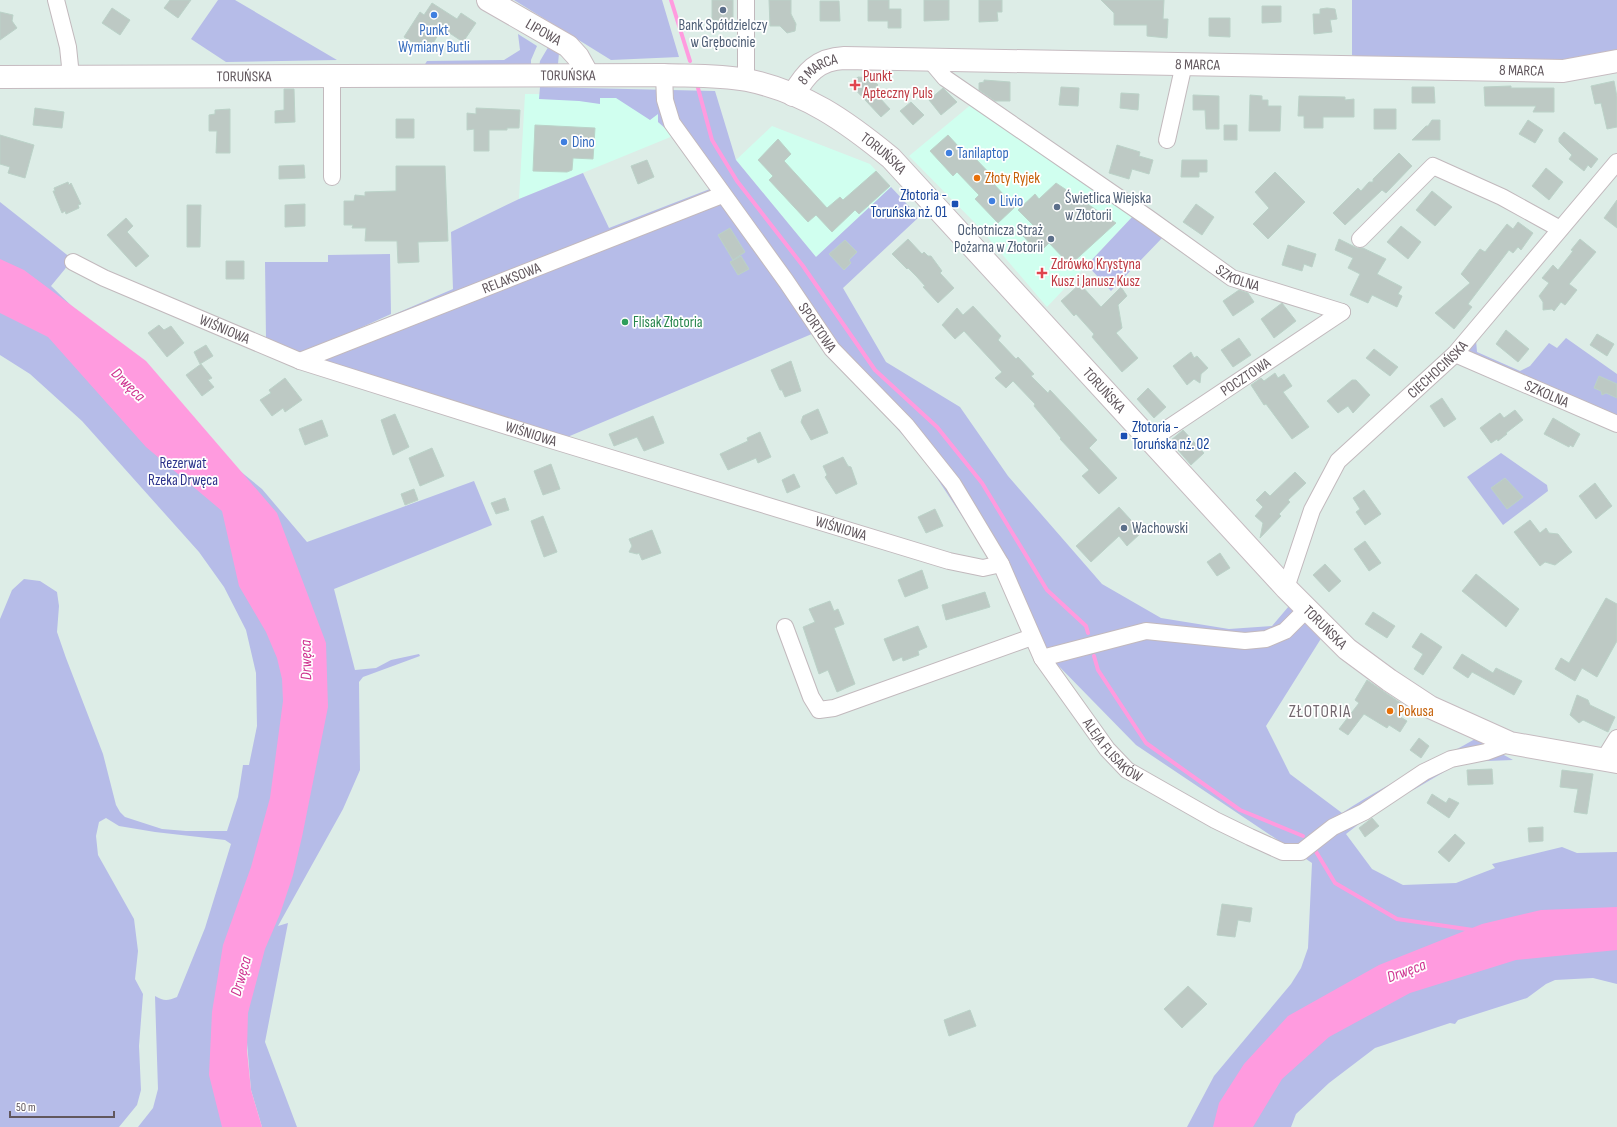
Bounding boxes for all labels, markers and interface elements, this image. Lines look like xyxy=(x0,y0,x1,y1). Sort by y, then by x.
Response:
marker: Bank Spółdzielczy w Grębocinie xyxy=(718,5,728,15)
marker: Punkt Wymiany Butli xyxy=(429,10,439,20)
street label: LIPOWA xyxy=(522,15,565,50)
place label: Bank Spółdzielczy w Grębocinie xyxy=(678,16,768,52)
place label: Punkt Wymiany Butli xyxy=(398,21,470,57)
street label: 8 MARCA xyxy=(794,50,840,89)
street label: 8 MARCA xyxy=(1175,55,1221,75)
street label: 8 MARCA xyxy=(1499,61,1545,81)
street label: TORUŃSKA xyxy=(541,66,596,85)
street label: TORUŃSKA xyxy=(217,67,272,86)
place label: Punkt Apteczny Puls xyxy=(862,67,933,103)
marker: Punkt Apteczny Puls xyxy=(850,80,860,90)
street label: TORUŃSKA xyxy=(856,128,911,179)
place label: Dino xyxy=(572,133,595,152)
marker: Dino xyxy=(559,137,569,147)
place label: Tanilaptop xyxy=(957,144,1009,163)
marker: Tanilaptop xyxy=(944,148,954,158)
place label: Złoty Ryjek xyxy=(985,169,1040,188)
marker: Złoty Ryjek xyxy=(972,173,982,183)
place label: Złotoria - Toruńska nż. 01 xyxy=(870,186,948,222)
place label: Świetlica Wiejska w Złotorii xyxy=(1065,189,1151,225)
place label: Livio xyxy=(1000,192,1023,211)
marker: Livio xyxy=(987,196,997,206)
marker: Złotoria - Toruńska nż. 01 xyxy=(950,199,960,209)
marker: Świetlica Wiejska w Złotorii xyxy=(1052,202,1062,212)
place label: Ochotnicza Straż Pożarna w Złotorii xyxy=(954,221,1044,257)
marker: Ochotnicza Straż Pożarna w Złotorii xyxy=(1046,234,1056,244)
place label: Zdrówko Krystyna Kusz i Janusz Kusz xyxy=(1051,255,1141,291)
street label: RELAKSOWA xyxy=(479,258,544,298)
street label: SZKOLNA xyxy=(1212,260,1262,296)
marker: Zdrówko Krystyna Kusz i Janusz Kusz xyxy=(1036,267,1048,279)
street label: SPORTOWA xyxy=(793,299,841,357)
street label: WIŚNIOWA xyxy=(196,310,253,349)
place label: Flisak Złotoria xyxy=(633,313,703,332)
marker: Flisak Złotoria xyxy=(620,317,630,327)
street label: CIECHOCIŃSKA xyxy=(1404,336,1473,403)
street label: POCZTOWA xyxy=(1217,353,1275,400)
water label: Drwęca xyxy=(107,364,149,406)
street label: TORUŃSKA xyxy=(1078,364,1130,418)
street label: SZKOLNA xyxy=(1522,376,1572,412)
street label: WIŚNIOWA xyxy=(503,417,560,451)
place label: Złotoria - Toruńska nż. 02 xyxy=(1132,418,1210,454)
marker: Złotoria - Toruńska nż. 02 xyxy=(1119,431,1129,441)
park label: Rezerwat Rzeka Drwęca xyxy=(148,454,218,490)
street label: WIŚNIOWA xyxy=(813,512,870,546)
place label: Wachowski xyxy=(1132,519,1188,538)
marker: Wachowski xyxy=(1119,523,1129,533)
street label: TORUŃSKA xyxy=(1299,601,1351,654)
water label: Drwęca xyxy=(297,639,316,680)
district label: ZŁOTORIA xyxy=(1289,702,1351,722)
place label: Pokusa xyxy=(1398,702,1434,721)
marker: Pokusa xyxy=(1385,706,1395,716)
street label: ALEJA FLISAKÓW xyxy=(1078,714,1146,787)
water label: Drwęca xyxy=(227,954,256,998)
water label: Drwęca xyxy=(1384,955,1429,987)
scale bar xyxy=(10,1093,114,1119)
text: 50 m xyxy=(16,1100,36,1115)

